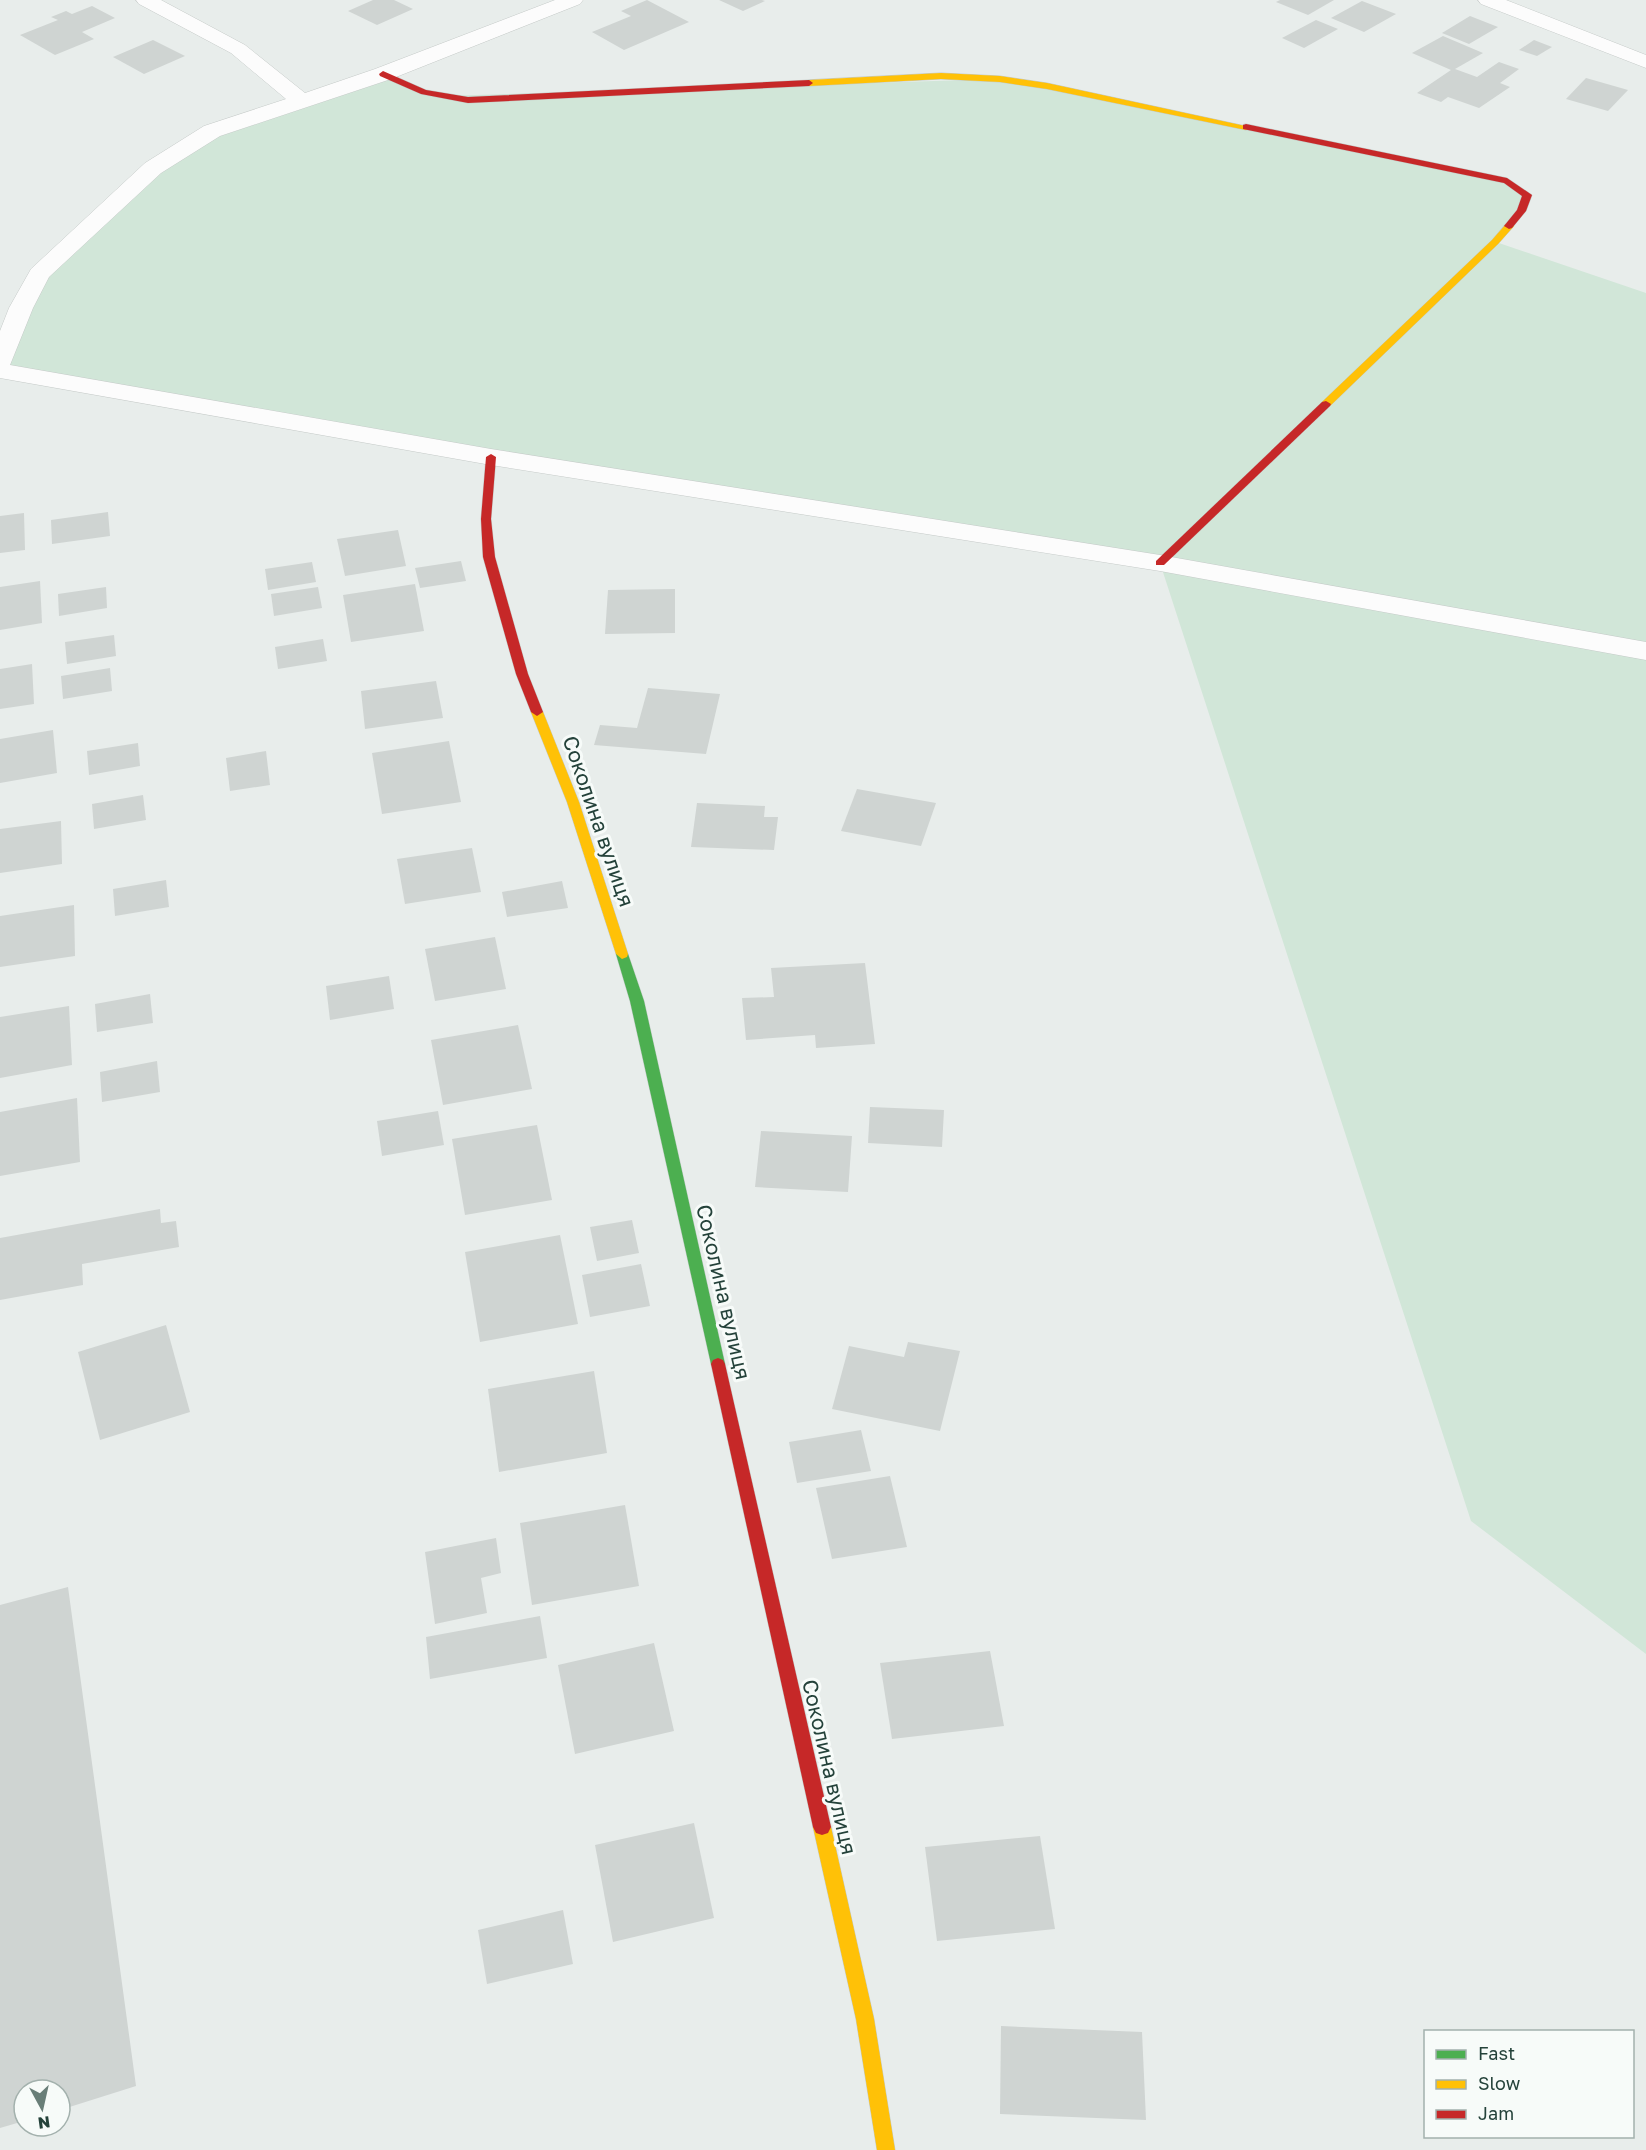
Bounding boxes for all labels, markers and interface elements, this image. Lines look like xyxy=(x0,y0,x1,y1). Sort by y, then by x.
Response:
street label: Соколина вулиця xyxy=(558,732,640,910)
street label: Соколина вулиця xyxy=(691,1202,757,1382)
street label: Соколина вулиця xyxy=(797,1677,863,1857)
legend xyxy=(1424,2030,1634,2138)
text: Fast xyxy=(1478,2042,1515,2064)
text: Slow xyxy=(1478,2072,1521,2094)
north arrow xyxy=(12,2078,72,2138)
text: Jam xyxy=(1478,2102,1514,2124)
text: N xyxy=(37,2112,52,2134)

